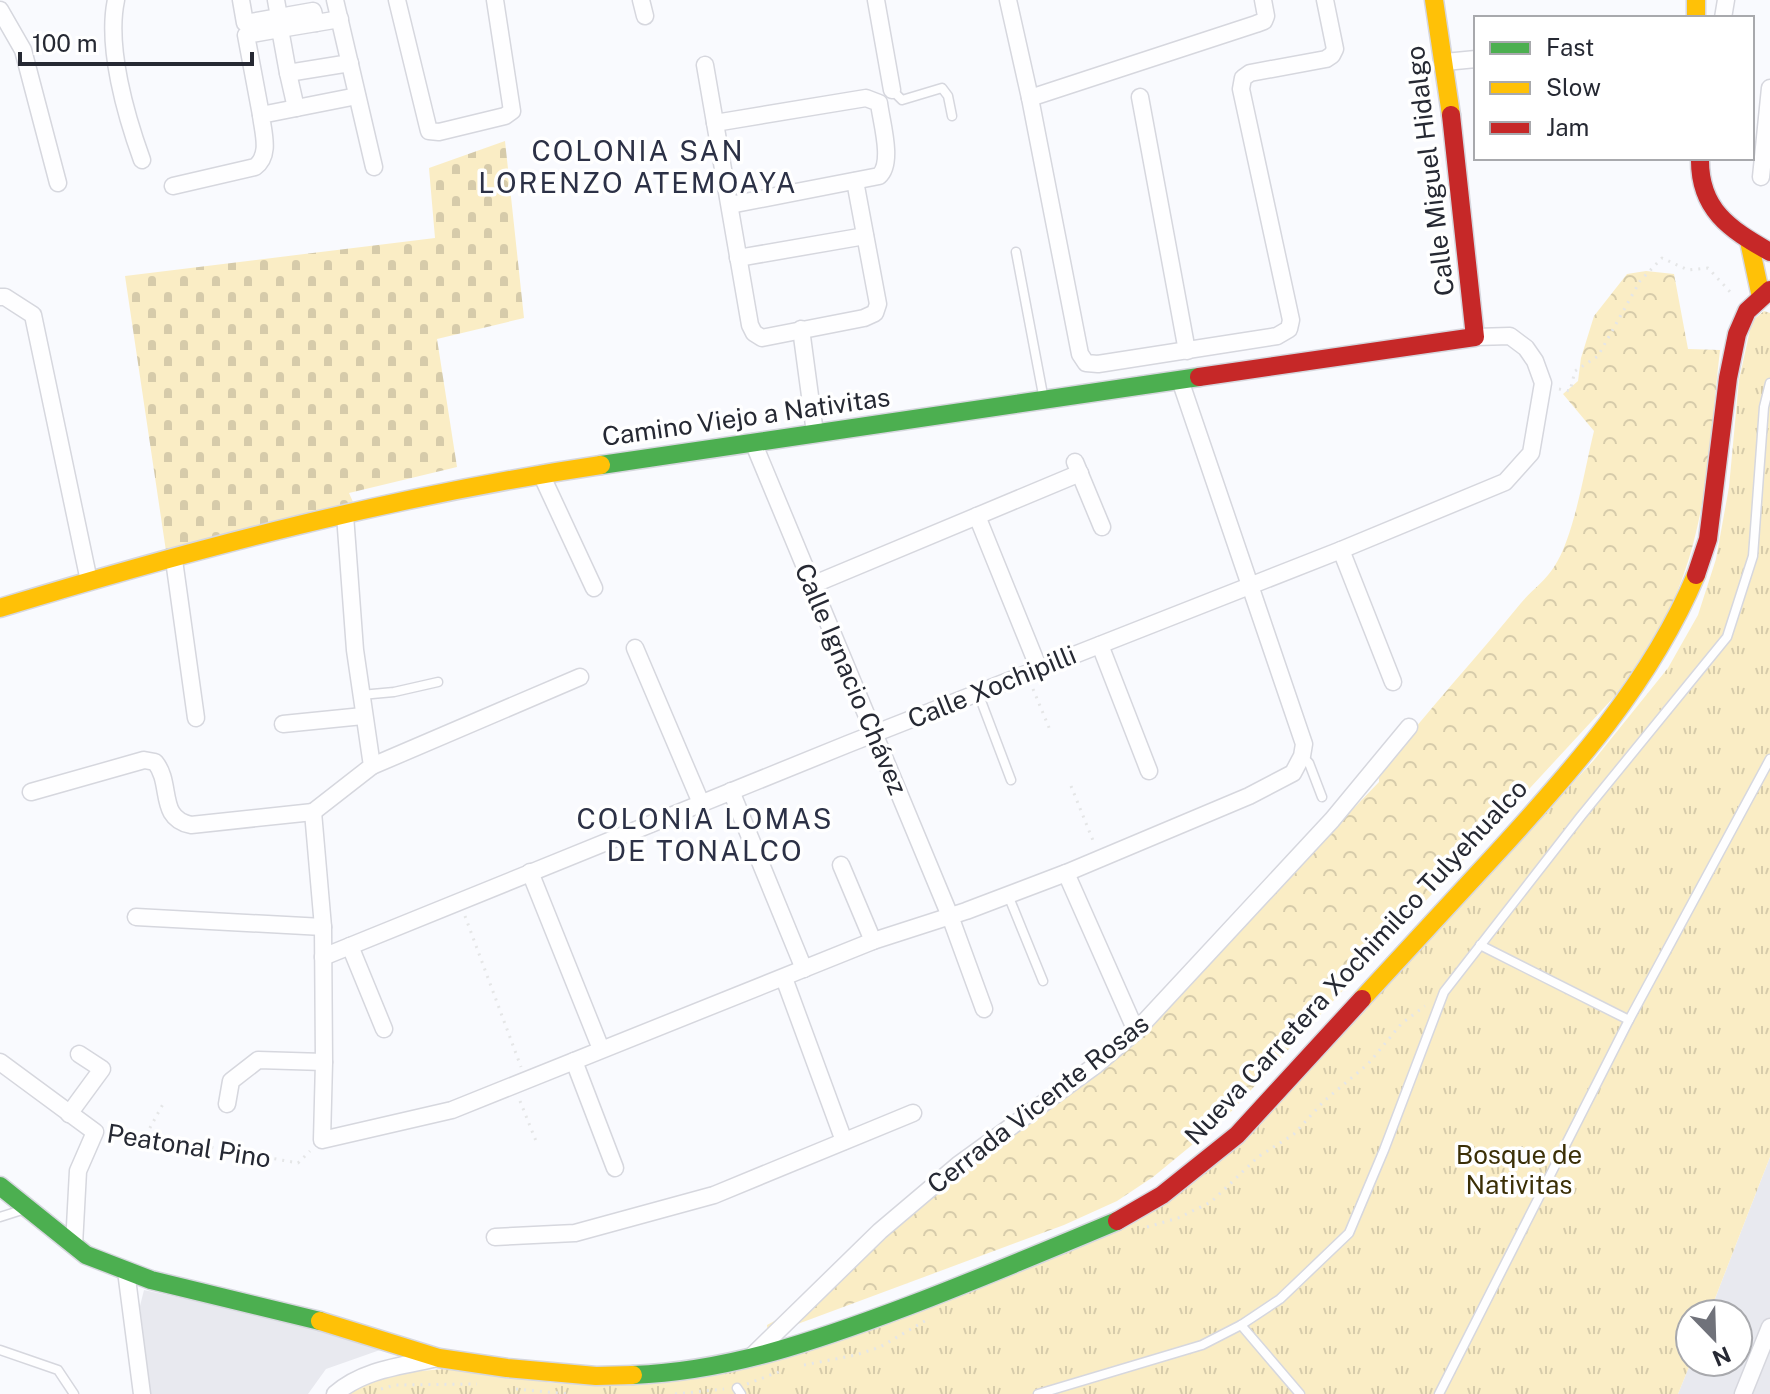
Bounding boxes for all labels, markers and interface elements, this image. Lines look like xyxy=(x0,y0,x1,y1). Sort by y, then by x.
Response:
scale bar xyxy=(20,16,252,66)
legend xyxy=(1474,16,1754,160)
text: 100 m xyxy=(32,29,98,57)
text: Fast xyxy=(1546,33,1594,61)
street label: Calle Miguel Hidalgo xyxy=(1399,44,1460,298)
text: Slow xyxy=(1546,73,1601,101)
text: Jam xyxy=(1546,113,1589,141)
district label: COLONIA SAN LORENZO ATEMOAYA xyxy=(478,134,798,199)
street label: Camino Viejo a Nativitas xyxy=(600,381,892,452)
street label: Calle Ignacio Chávez xyxy=(789,559,914,799)
street label: Calle Xochipilli xyxy=(903,639,1081,734)
street label: Nueva Carretera Xochimilco Tulyehualco xyxy=(1178,773,1533,1151)
district label: COLONIA LOMAS DE TONALCO xyxy=(577,802,833,867)
street label: Cerrada Vicente Rosas xyxy=(921,1007,1155,1200)
street label: Peatonal Pino xyxy=(105,1117,273,1174)
park label: Bosque de Nativitas xyxy=(1456,1139,1582,1200)
north arrow xyxy=(1674,1298,1754,1378)
text: N xyxy=(1709,1341,1735,1372)

